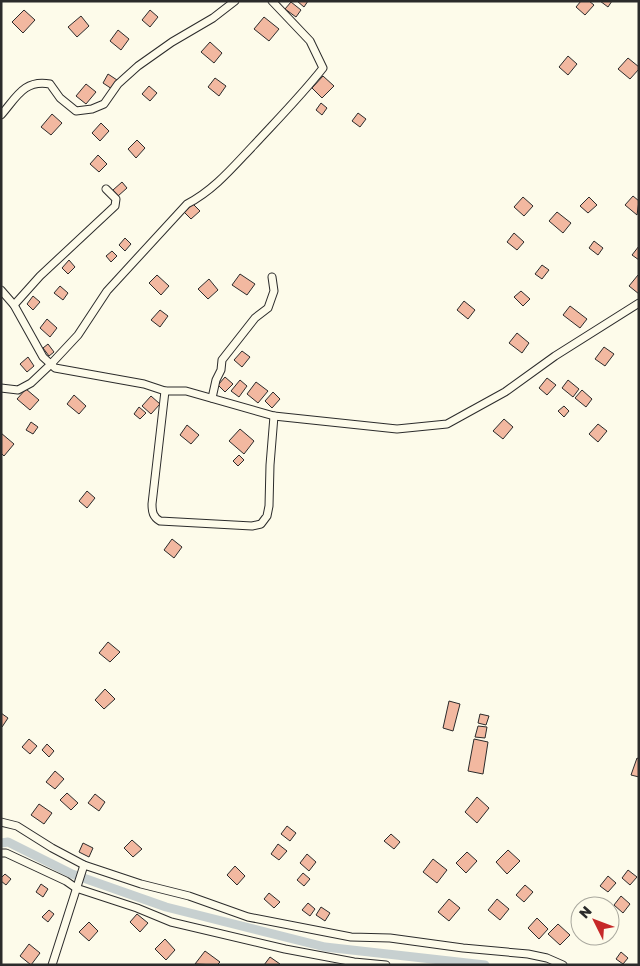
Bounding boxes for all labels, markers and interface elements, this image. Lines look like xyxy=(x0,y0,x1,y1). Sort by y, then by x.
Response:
north arrow xyxy=(570,896,620,946)
text: N xyxy=(575,902,595,922)

